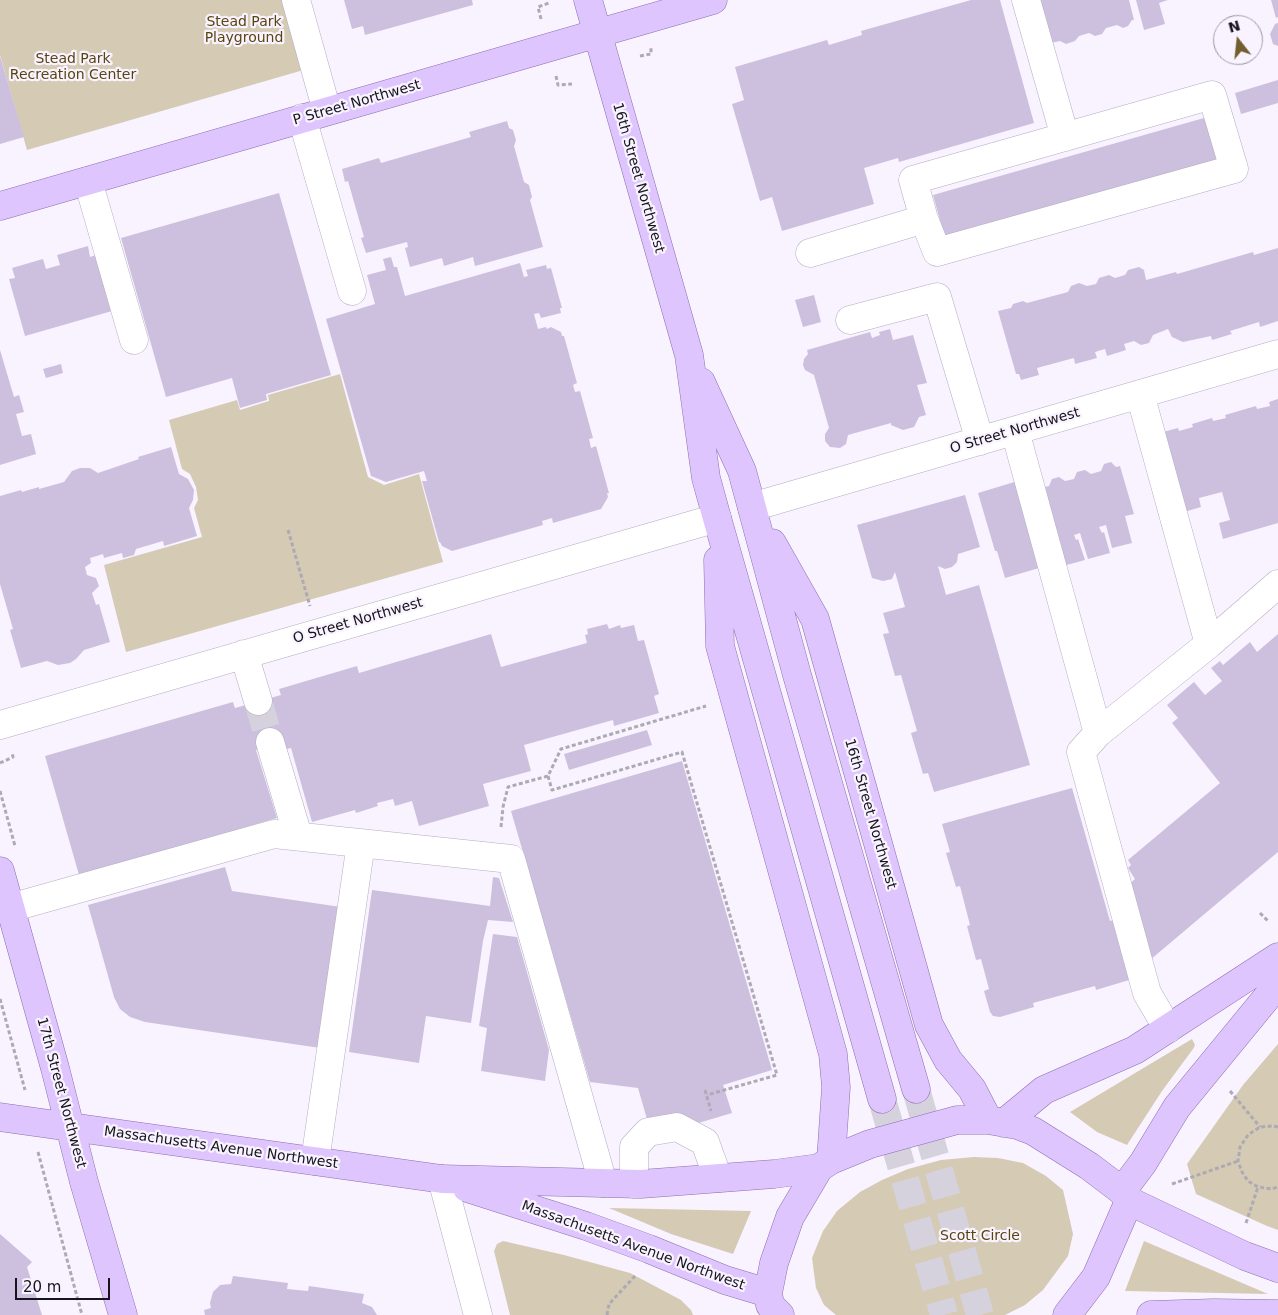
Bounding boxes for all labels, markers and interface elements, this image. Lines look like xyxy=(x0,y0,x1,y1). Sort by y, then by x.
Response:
park label: Stead Park Playground xyxy=(205,14,283,46)
north arrow xyxy=(1213,15,1263,65)
text: N xyxy=(1226,17,1242,36)
park label: Stead Park Recreation Center xyxy=(10,51,136,84)
street label: P Street Northwest xyxy=(291,77,423,129)
street label: 16th Street Northwest xyxy=(608,101,668,255)
street label: O Street Northwest xyxy=(948,404,1082,458)
street label: O Street Northwest xyxy=(291,594,425,648)
street label: 16th Street Northwest xyxy=(840,737,900,891)
street label: 17th Street Northwest xyxy=(33,1016,89,1170)
street label: Massachusetts Avenue Northwest xyxy=(103,1123,339,1173)
street label: Massachusetts Avenue Northwest xyxy=(519,1198,747,1294)
park label: Scott Circle xyxy=(940,1228,1020,1244)
scale bar xyxy=(18,1268,112,1300)
text: 20 m xyxy=(23,1278,61,1296)

